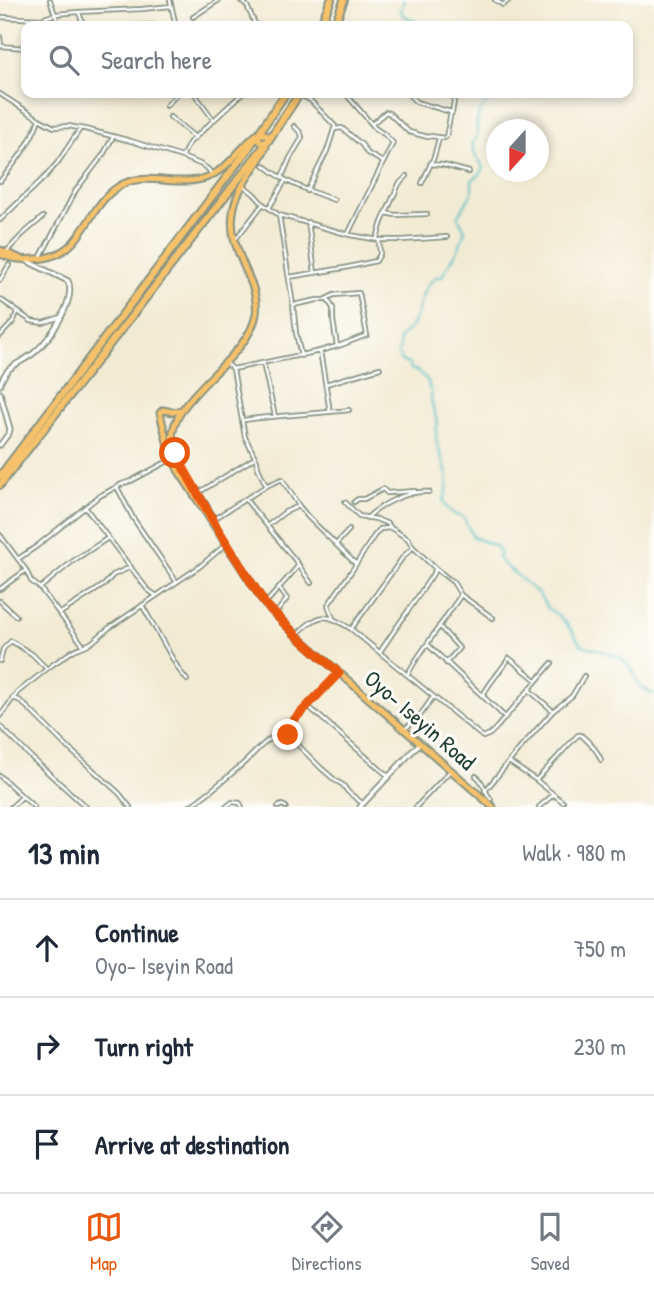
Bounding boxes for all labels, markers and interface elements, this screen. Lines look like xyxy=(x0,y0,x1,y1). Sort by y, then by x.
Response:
search box xyxy=(21,21,633,98)
icon: search xyxy=(45,41,83,79)
text: Search here xyxy=(101,42,212,77)
north arrow xyxy=(486,119,549,182)
route start xyxy=(159,437,190,468)
street label: Oyo- Iseyin Road xyxy=(358,663,483,777)
route end xyxy=(272,719,303,750)
text: 13 min xyxy=(28,833,100,873)
text: Walk · 980 m xyxy=(522,837,626,868)
text: Continue xyxy=(95,915,179,950)
icon: ahead xyxy=(28,929,66,967)
text: 750 m xyxy=(574,933,626,964)
text: Oyo- Iseyin Road xyxy=(95,950,233,981)
icon: right xyxy=(28,1027,66,1065)
text: Turn right xyxy=(95,1029,193,1064)
text: 230 m xyxy=(574,1031,626,1062)
icon: arrive xyxy=(28,1125,66,1163)
text: Arrive at destination xyxy=(95,1127,290,1162)
tab: Map xyxy=(85,1208,123,1276)
tab: Directions xyxy=(292,1208,362,1276)
tab: Saved xyxy=(531,1208,569,1276)

